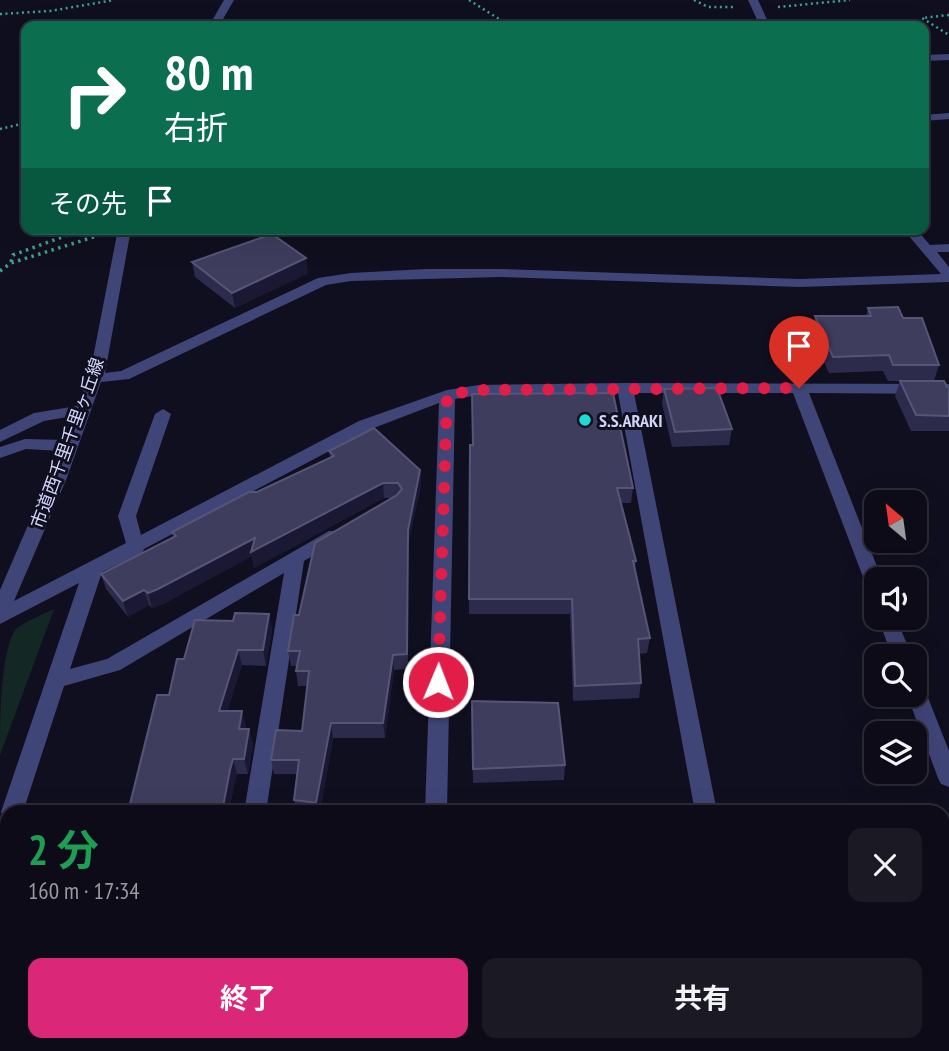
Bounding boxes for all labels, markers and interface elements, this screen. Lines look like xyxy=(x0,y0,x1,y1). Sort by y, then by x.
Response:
text: 80 m xyxy=(164,40,253,104)
icon: right xyxy=(49,49,140,140)
text: 右折 xyxy=(164,106,228,148)
icon: arrive xyxy=(141,182,179,220)
text: その先 xyxy=(49,187,127,220)
pin xyxy=(769,316,829,388)
icon: arrive xyxy=(780,327,818,365)
street label: 市道西千里千里ヶ丘線 xyxy=(25,354,109,532)
place label: S.S.ARAKI xyxy=(599,409,663,432)
marker: S.S.ARAKI xyxy=(577,412,593,428)
north arrow xyxy=(864,490,928,553)
map controls xyxy=(864,490,927,784)
button: sound xyxy=(864,567,927,630)
button: search xyxy=(864,644,927,707)
position arrow xyxy=(401,645,475,719)
button: layers xyxy=(864,721,927,784)
text: 2 分 xyxy=(28,822,99,877)
button: close xyxy=(848,828,922,902)
text: 160 m · 17:34 xyxy=(28,876,140,905)
button: 終了 xyxy=(28,958,468,1038)
button: 共有 xyxy=(482,958,922,1038)

